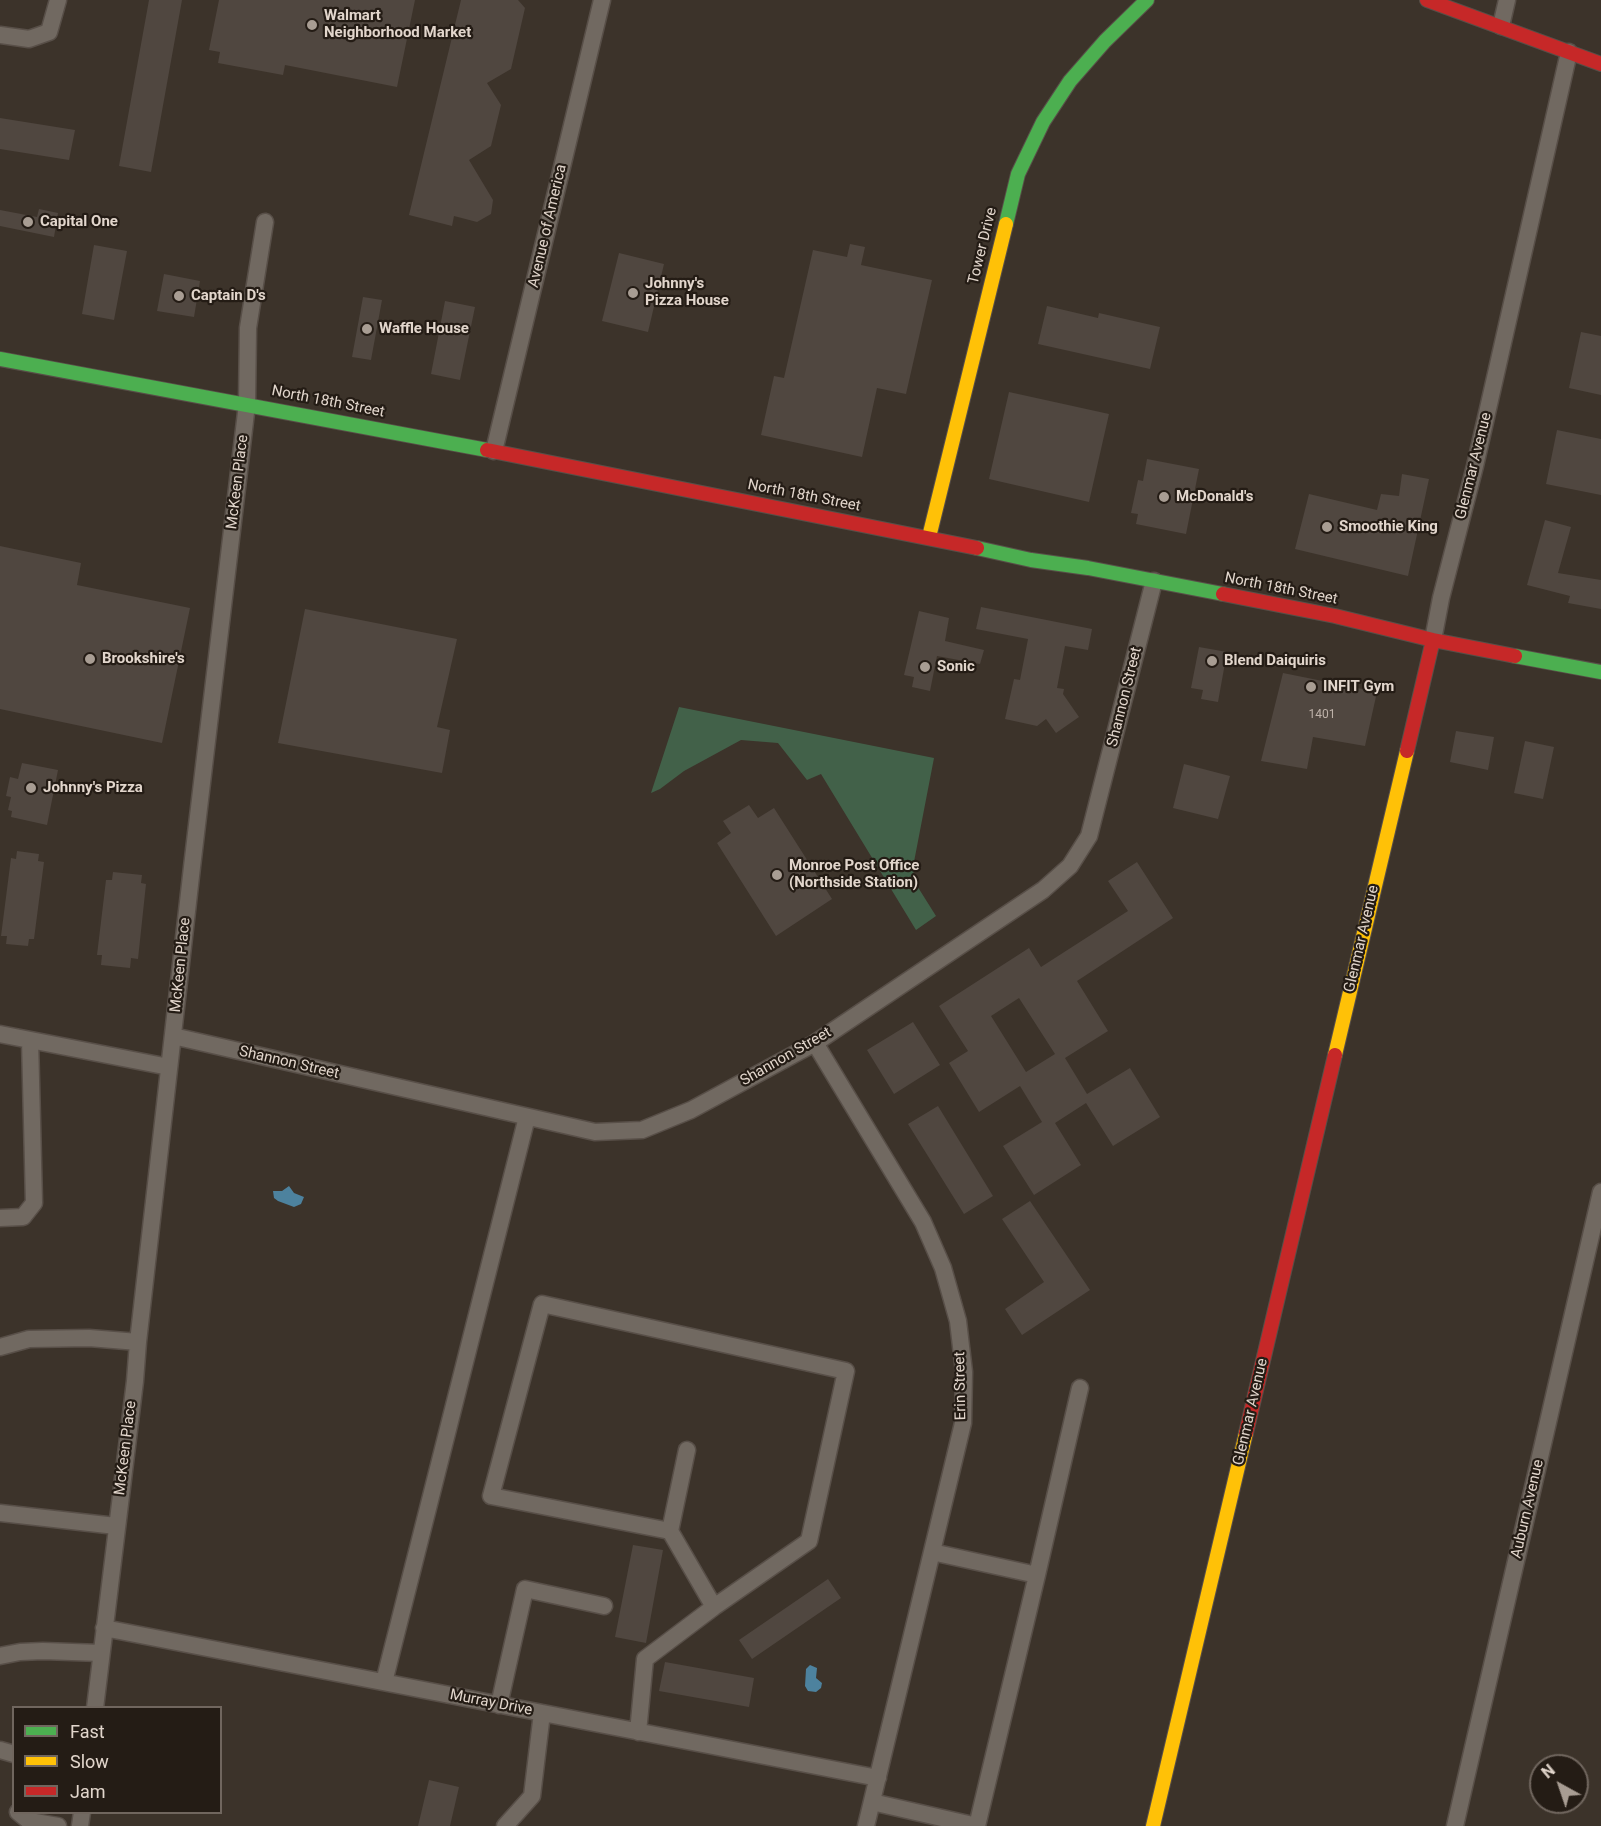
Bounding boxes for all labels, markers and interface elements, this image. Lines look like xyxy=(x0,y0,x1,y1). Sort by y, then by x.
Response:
place label: Walmart Neighborhood Market xyxy=(324,7,471,42)
marker: Walmart Neighborhood Market xyxy=(305,18,319,32)
street label: Avenue of America xyxy=(525,163,571,289)
street label: Tower Drive xyxy=(965,206,1001,286)
place label: Capital One xyxy=(40,213,118,231)
marker: Capital One xyxy=(21,215,35,229)
place label: Johnny's Pizza House xyxy=(645,275,729,310)
marker: Johnny's Pizza House xyxy=(626,286,640,300)
place label: Captain D's xyxy=(191,287,266,305)
marker: Captain D's xyxy=(172,289,186,303)
place label: Waffle House xyxy=(379,320,469,338)
marker: Waffle House xyxy=(360,322,374,336)
street label: North 18th Street xyxy=(270,382,386,422)
street label: Glenmar Avenue xyxy=(1452,411,1496,521)
street label: McKeen Place xyxy=(223,434,253,530)
street label: North 18th Street xyxy=(746,476,862,516)
place label: McDonald's xyxy=(1176,488,1253,506)
marker: McDonald's xyxy=(1157,490,1171,504)
place label: Smoothie King xyxy=(1339,518,1438,536)
marker: Smoothie King xyxy=(1320,520,1334,534)
street label: North 18th Street xyxy=(1223,569,1339,609)
street label: Shannon Street xyxy=(1104,645,1146,749)
place label: Brookshire's xyxy=(102,650,185,668)
marker: Brookshire's xyxy=(83,652,97,666)
place label: Blend Daiquiris xyxy=(1224,652,1326,670)
marker: Blend Daiquiris xyxy=(1205,654,1219,668)
place label: Sonic xyxy=(937,658,975,676)
marker: Sonic xyxy=(918,660,932,674)
place label: INFIT Gym xyxy=(1323,678,1394,696)
marker: INFIT Gym xyxy=(1304,680,1318,694)
house number: 1401 xyxy=(1309,708,1335,722)
place label: Johnny's Pizza xyxy=(43,779,143,797)
marker: Johnny's Pizza xyxy=(24,781,38,795)
place label: Monroe Post Office (Northside Station) xyxy=(789,857,919,892)
marker: Monroe Post Office (Northside Station) xyxy=(770,868,784,882)
street label: Glenmar Avenue xyxy=(1341,884,1383,994)
street label: McKeen Place xyxy=(167,917,195,1013)
street label: Shannon Street xyxy=(737,1024,835,1090)
street label: Shannon Street xyxy=(237,1043,341,1083)
street label: Erin Street xyxy=(951,1351,971,1421)
street label: Glenmar Avenue xyxy=(1230,1357,1272,1467)
street label: McKeen Place xyxy=(111,1400,141,1496)
street label: Auburn Avenue xyxy=(1508,1458,1548,1560)
street label: Murray Drive xyxy=(448,1686,534,1720)
legend xyxy=(12,1706,222,1814)
text: Fast xyxy=(70,1721,105,1742)
text: Slow xyxy=(70,1751,109,1772)
north arrow xyxy=(1529,1754,1589,1814)
text: N xyxy=(1538,1760,1559,1782)
text: Jam xyxy=(70,1781,106,1802)

